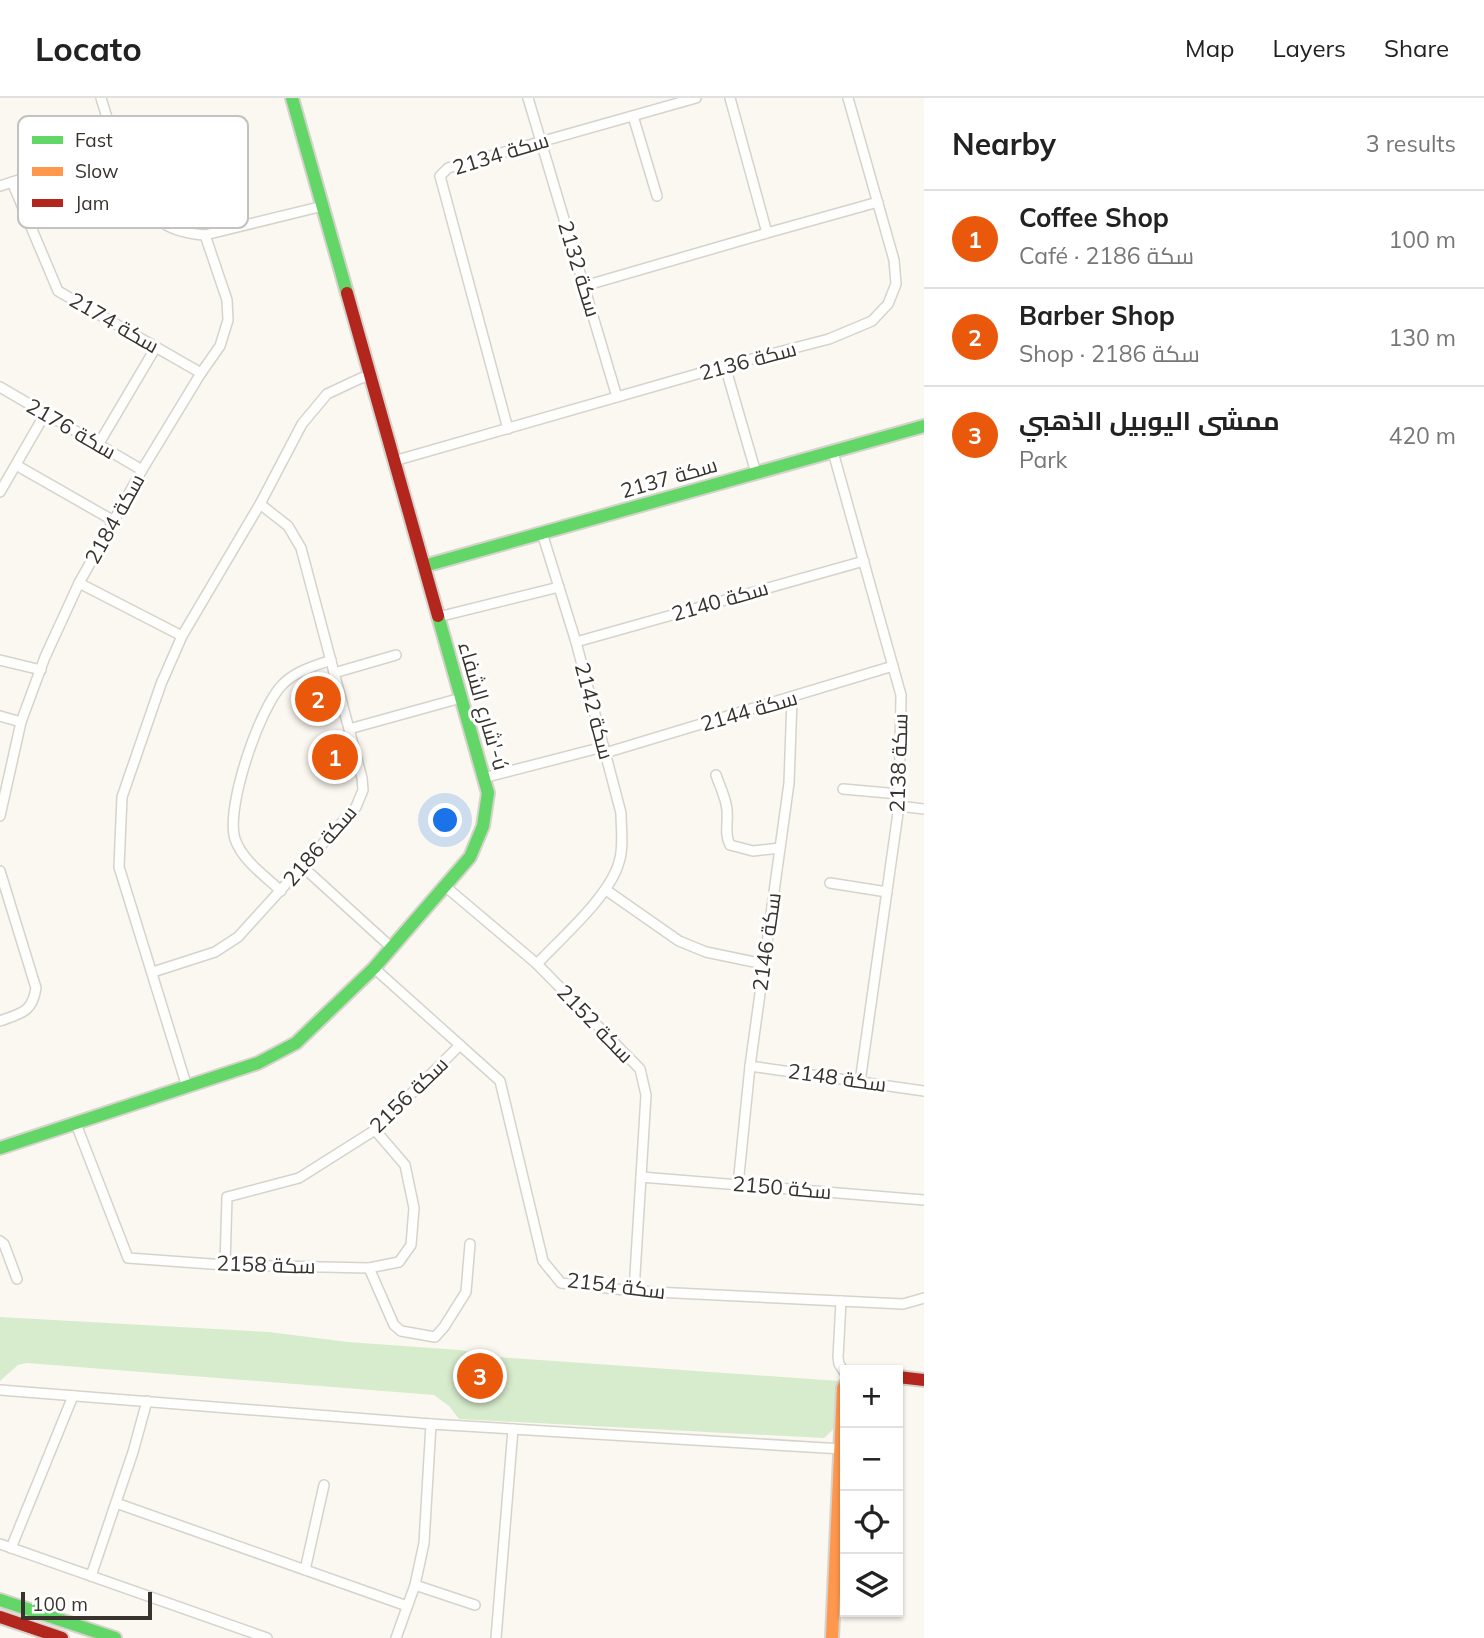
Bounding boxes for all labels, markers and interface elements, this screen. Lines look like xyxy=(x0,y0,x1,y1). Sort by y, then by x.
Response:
text: Locato xyxy=(35,28,142,69)
text: Map xyxy=(1185,33,1234,63)
text: Layers xyxy=(1272,33,1346,63)
text: Share xyxy=(1384,33,1449,63)
legend xyxy=(18,116,248,228)
text: Nearby xyxy=(952,125,1056,163)
street label: سكة 2134 xyxy=(449,126,552,180)
text: Fast xyxy=(75,128,113,152)
text: 3 results xyxy=(1366,129,1456,158)
text: Slow xyxy=(75,159,119,183)
text: Jam xyxy=(75,191,109,215)
text: Coffee Shop xyxy=(1019,201,1169,234)
street label: سكة 2132 xyxy=(553,217,607,320)
text: 1 xyxy=(968,225,982,254)
text: 100 m xyxy=(1388,225,1456,254)
text: Café · سكة 2186 xyxy=(1019,241,1194,270)
street label: سكة 2174 xyxy=(65,286,164,358)
text: Barber Shop xyxy=(1019,299,1175,332)
text: 2 xyxy=(968,323,982,352)
text: 130 m xyxy=(1388,323,1456,352)
street label: سكة 2136 xyxy=(696,335,799,385)
text: Shop · سكة 2186 xyxy=(1019,339,1200,368)
street label: سكة 2176 xyxy=(22,392,121,464)
text: ممشى اليوبيل الذهبي xyxy=(1019,404,1280,437)
text: 3 xyxy=(968,421,982,450)
text: 420 m xyxy=(1388,421,1456,450)
text: Park xyxy=(1019,445,1067,474)
street label: سكة 2137 xyxy=(617,451,720,503)
street label: سكة 2184 xyxy=(79,469,150,568)
street label: سكة 2140 xyxy=(668,574,771,626)
street label: شارع الشفاء'-ú xyxy=(451,638,515,774)
street label: سكة 2142 xyxy=(570,659,620,762)
pin: 2 xyxy=(295,673,341,725)
street label: سكة 2144 xyxy=(697,684,800,736)
street label: سكة 2138 xyxy=(883,713,913,813)
pin: 1 xyxy=(312,731,358,783)
street label: سكة 2186 xyxy=(277,799,362,891)
your location xyxy=(428,803,462,837)
street label: سكة 2146 xyxy=(746,891,786,993)
street label: سكة 2152 xyxy=(552,979,640,1068)
street label: سكة 2156 xyxy=(364,1050,453,1138)
street label: سكة 2148 xyxy=(786,1057,888,1097)
street label: سكة 2150 xyxy=(732,1170,833,1204)
street label: سكة 2158 xyxy=(216,1249,316,1279)
street label: سكة 2154 xyxy=(565,1266,667,1304)
pin: 3 xyxy=(457,1350,503,1402)
map controls xyxy=(840,1365,903,1617)
button: + xyxy=(840,1365,903,1428)
button: − xyxy=(840,1428,903,1491)
button: locate xyxy=(840,1491,903,1554)
button: layers xyxy=(840,1554,903,1617)
scale bar xyxy=(21,1589,152,1621)
text: 100 m xyxy=(32,1592,88,1616)

